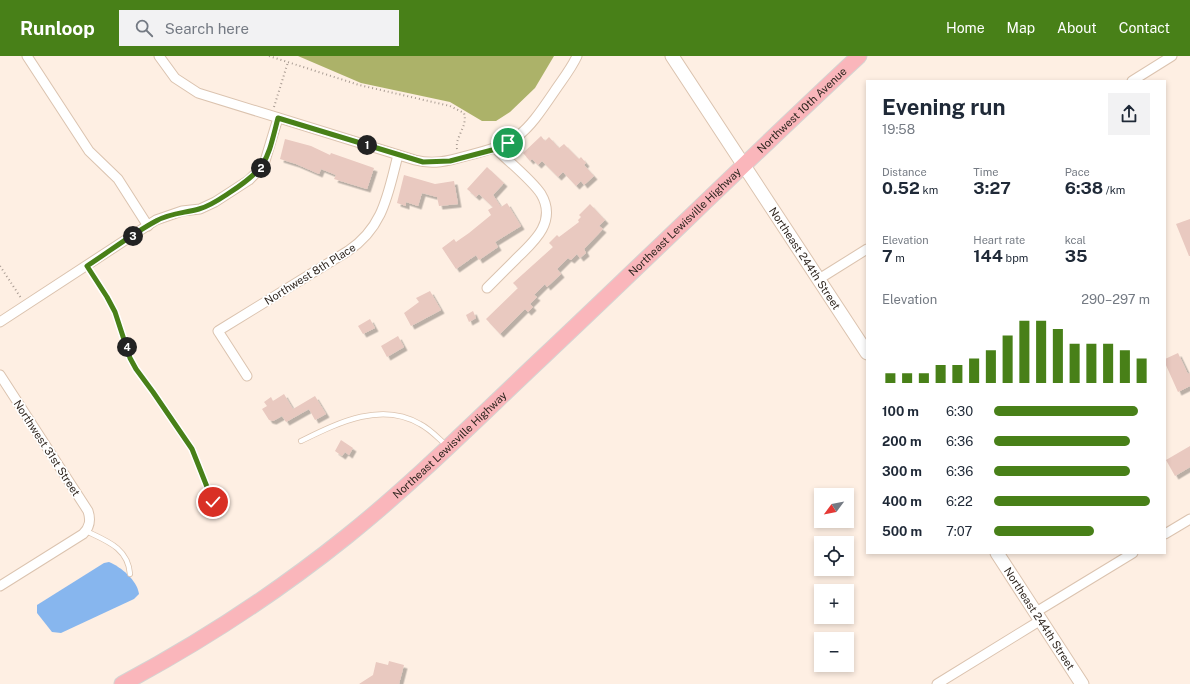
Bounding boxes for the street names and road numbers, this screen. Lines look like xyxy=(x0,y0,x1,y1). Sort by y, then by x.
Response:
street label: Northwest 10th Avenue xyxy=(755,65,849,155)
street label: Northeast Lewisville Highway xyxy=(626,165,743,278)
street label: Northeast 244th Street xyxy=(767,205,843,312)
street label: Northwest 8th Place xyxy=(262,241,358,307)
street label: Northeast Lewisville Highway xyxy=(390,389,509,501)
street label: Northwest 31st Street xyxy=(11,398,83,498)
street label: Northeast 244th Street xyxy=(1002,565,1077,672)

